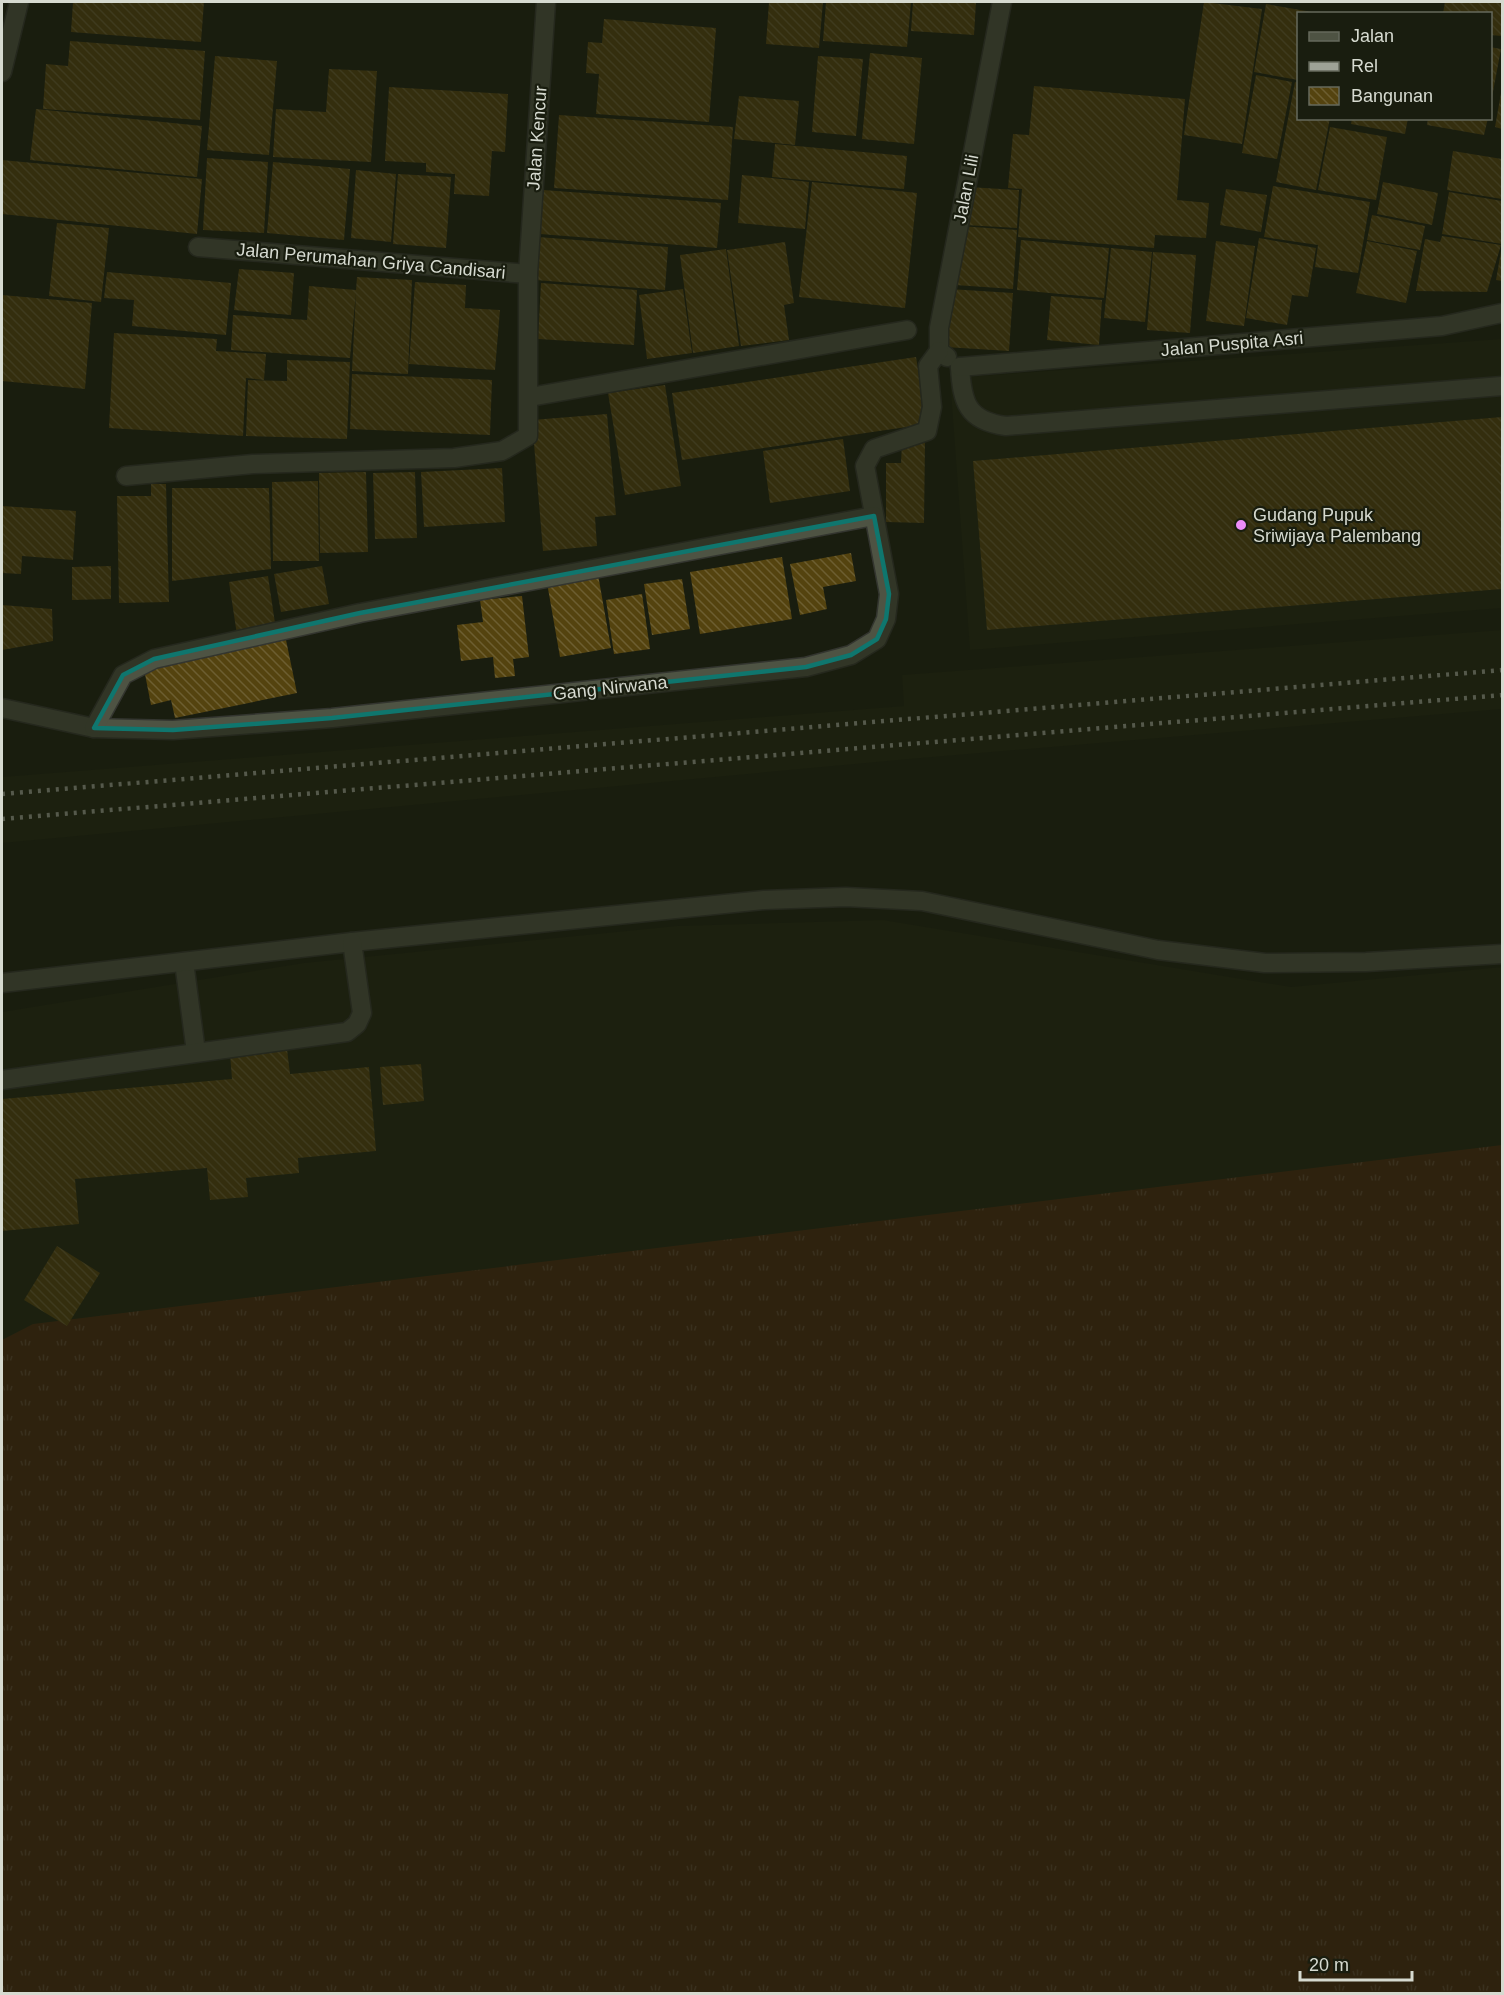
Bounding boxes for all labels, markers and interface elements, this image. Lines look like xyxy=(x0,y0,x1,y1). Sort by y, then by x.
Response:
legend xyxy=(1297,12,1492,120)
text: Jalan xyxy=(1351,26,1394,46)
text: Rel xyxy=(1351,56,1378,76)
street label: Jalan Kencur xyxy=(523,85,551,191)
text: Bangunan xyxy=(1351,86,1433,106)
street label: Jalan Lili xyxy=(950,153,982,225)
street label: Jalan Perumahan Griya Candisari xyxy=(236,239,506,283)
street label: Jalan Puspita Asri xyxy=(1160,328,1304,360)
place label: Gudang Pupuk Sriwijaya Palembang xyxy=(1253,505,1421,546)
marker: Gudang Pupuk Sriwijaya Palembang xyxy=(1234,518,1248,532)
street label: Gang Nirwana xyxy=(552,672,669,704)
scale bar xyxy=(1300,1944,1412,1982)
text: 20 m xyxy=(1309,1955,1349,1975)

